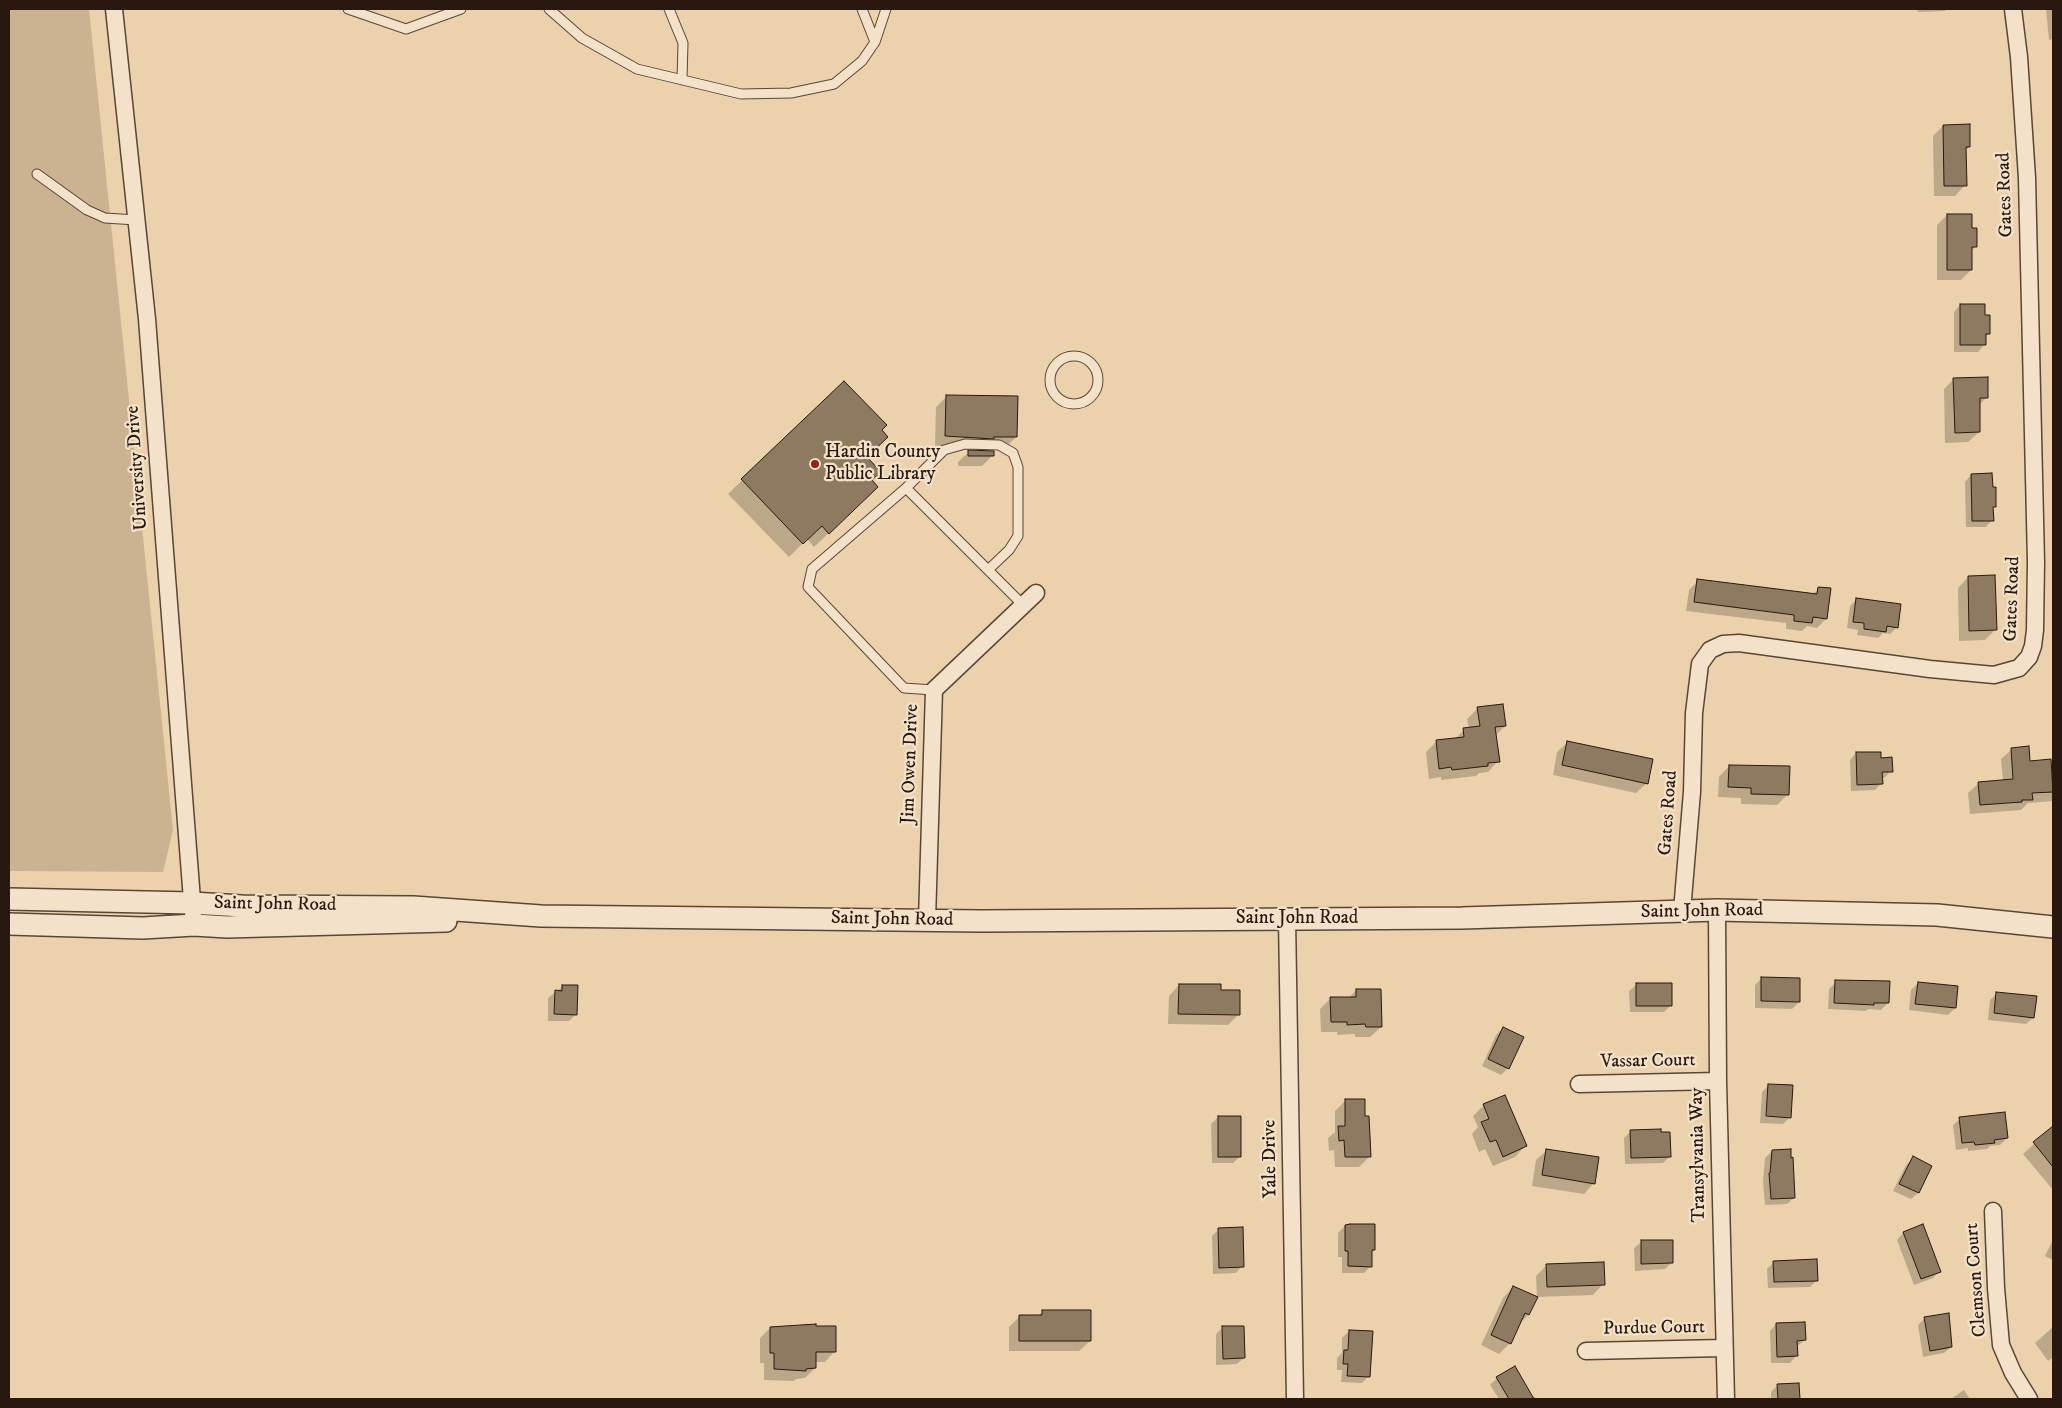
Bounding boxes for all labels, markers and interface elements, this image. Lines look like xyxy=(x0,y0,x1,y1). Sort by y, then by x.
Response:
street label: Gates Road xyxy=(1993,152,2019,238)
street label: University Drive xyxy=(122,405,154,531)
place label: Hardin County Public Library xyxy=(825,442,940,486)
marker: Hardin County Public Library xyxy=(809,458,821,470)
street label: Gates Road xyxy=(2000,556,2026,642)
street label: Jim Owen Drive xyxy=(898,704,924,824)
street label: Gates Road xyxy=(1655,770,1683,856)
street label: Saint John Road xyxy=(214,893,336,917)
street label: Saint John Road xyxy=(1641,900,1763,924)
street label: Saint John Road xyxy=(831,908,953,932)
street label: Saint John Road xyxy=(1236,908,1358,930)
street label: Vassar Court xyxy=(1600,1050,1696,1074)
street label: Transylvania Way xyxy=(1686,1087,1712,1223)
street label: Yale Drive xyxy=(1259,1119,1283,1199)
street label: Clemson Court xyxy=(1962,1222,1992,1338)
street label: Purdue Court xyxy=(1603,1317,1705,1341)

